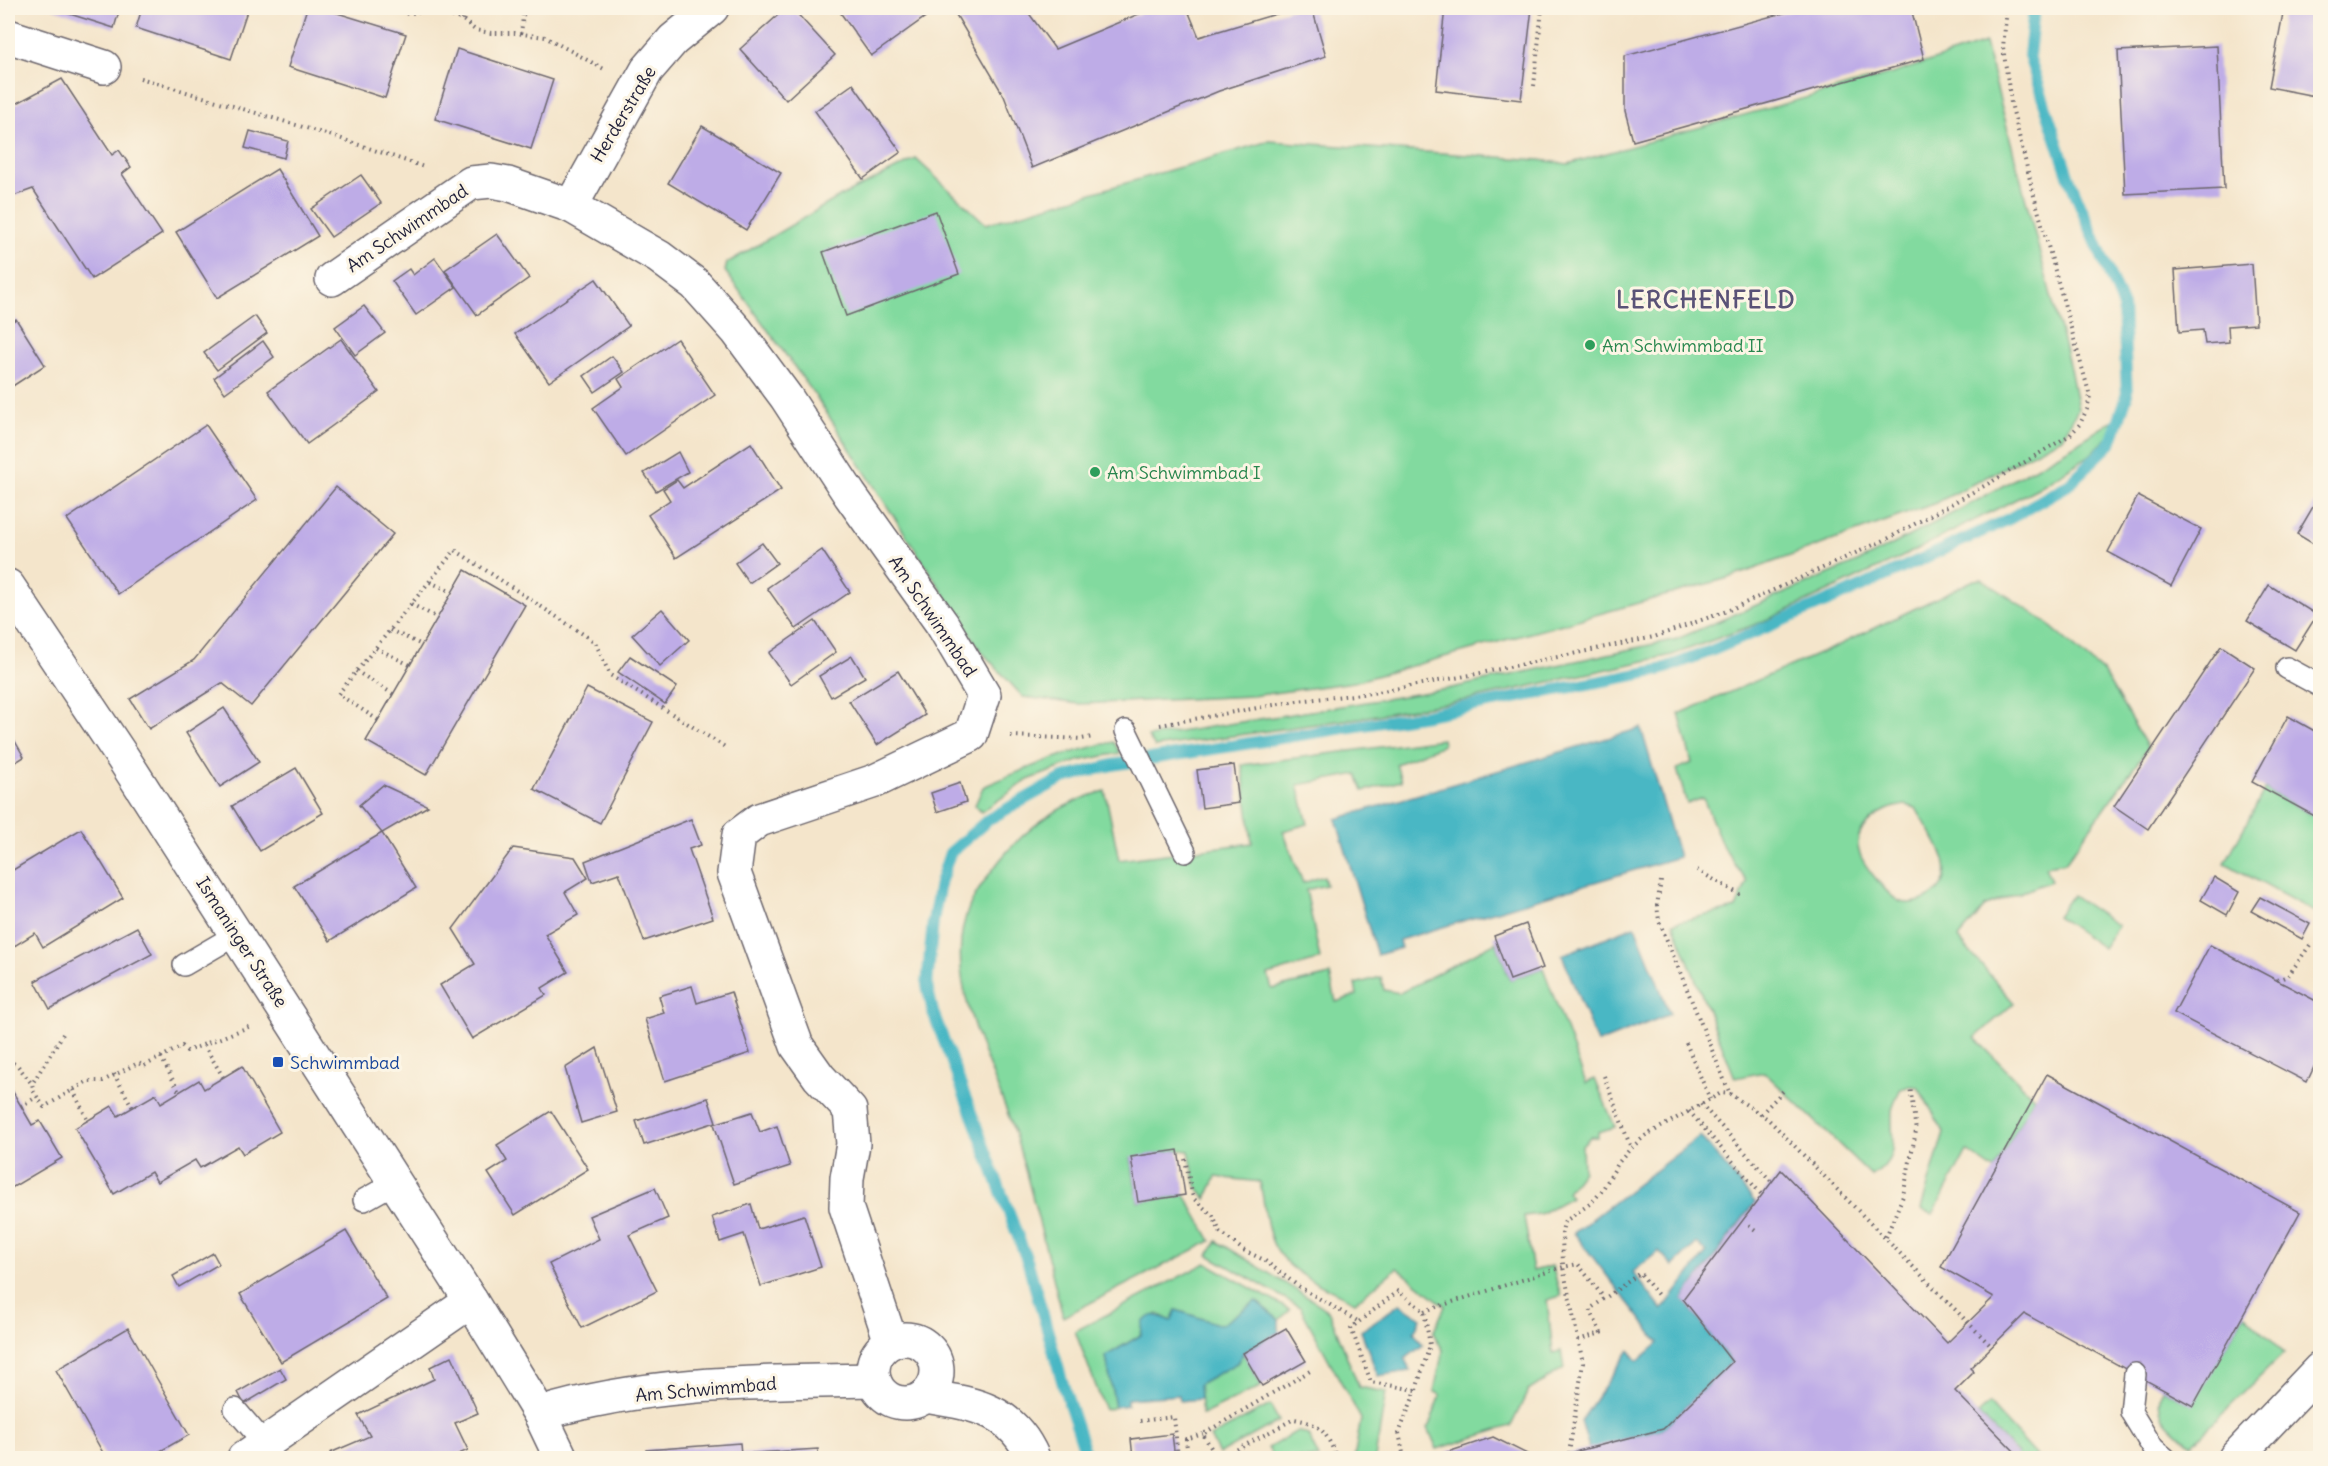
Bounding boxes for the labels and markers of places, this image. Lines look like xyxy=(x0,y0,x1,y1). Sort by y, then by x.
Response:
place label: Am Schwimmbad II xyxy=(1602,334,1764,357)
marker: Am Schwimmbad II xyxy=(1583,338,1597,352)
place label: Am Schwimmbad I xyxy=(1107,461,1261,484)
marker: Am Schwimmbad I xyxy=(1088,465,1102,479)
place label: Schwimmbad xyxy=(290,1051,400,1074)
marker: Schwimmbad xyxy=(271,1055,285,1069)

